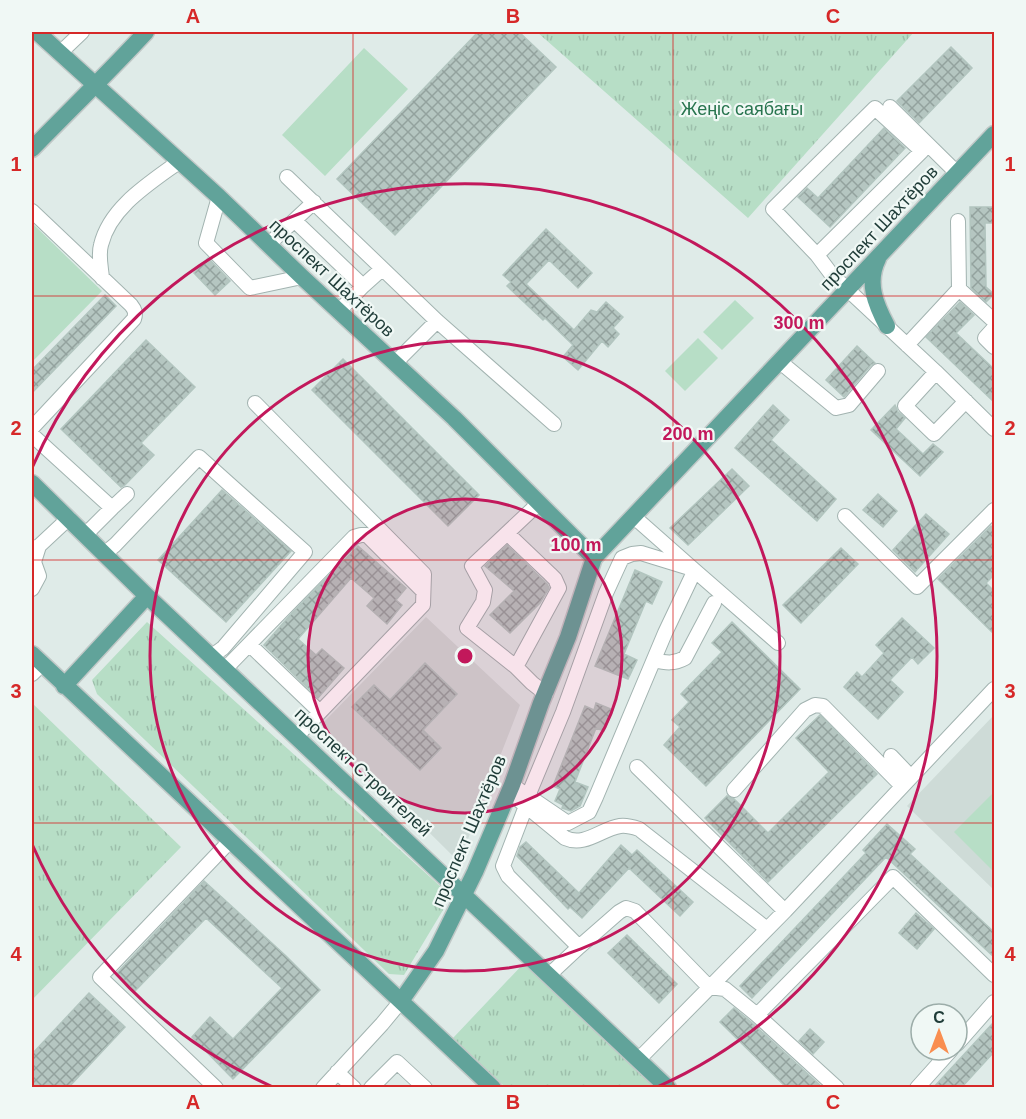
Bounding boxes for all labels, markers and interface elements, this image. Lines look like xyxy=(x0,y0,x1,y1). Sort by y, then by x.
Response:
text: A xyxy=(186,5,200,27)
text: B xyxy=(506,5,520,27)
text: C xyxy=(826,5,840,27)
park label: Жеңіс саябағы xyxy=(681,99,803,119)
text: 1 xyxy=(10,153,22,175)
text: 1 xyxy=(1004,153,1016,175)
street label: проспект Шахтёров xyxy=(816,162,942,294)
street label: проспект Шахтёров xyxy=(266,215,398,341)
text: 300 m xyxy=(773,313,825,333)
text: 2 xyxy=(10,417,22,439)
text: 2 xyxy=(1004,417,1016,439)
text: 200 m xyxy=(662,424,714,444)
text: 100 m xyxy=(550,535,602,555)
centre of rings xyxy=(455,646,475,666)
text: 3 xyxy=(10,680,22,702)
text: 3 xyxy=(1004,680,1016,702)
street label: проспект Строителей xyxy=(291,704,435,840)
street label: проспект Шахтёров xyxy=(428,752,510,910)
text: 4 xyxy=(10,943,22,965)
text: 4 xyxy=(1004,943,1016,965)
north arrow xyxy=(909,1002,969,1062)
text: С xyxy=(933,1009,945,1026)
text: A xyxy=(186,1091,200,1113)
text: B xyxy=(506,1091,520,1113)
text: C xyxy=(826,1091,840,1113)

